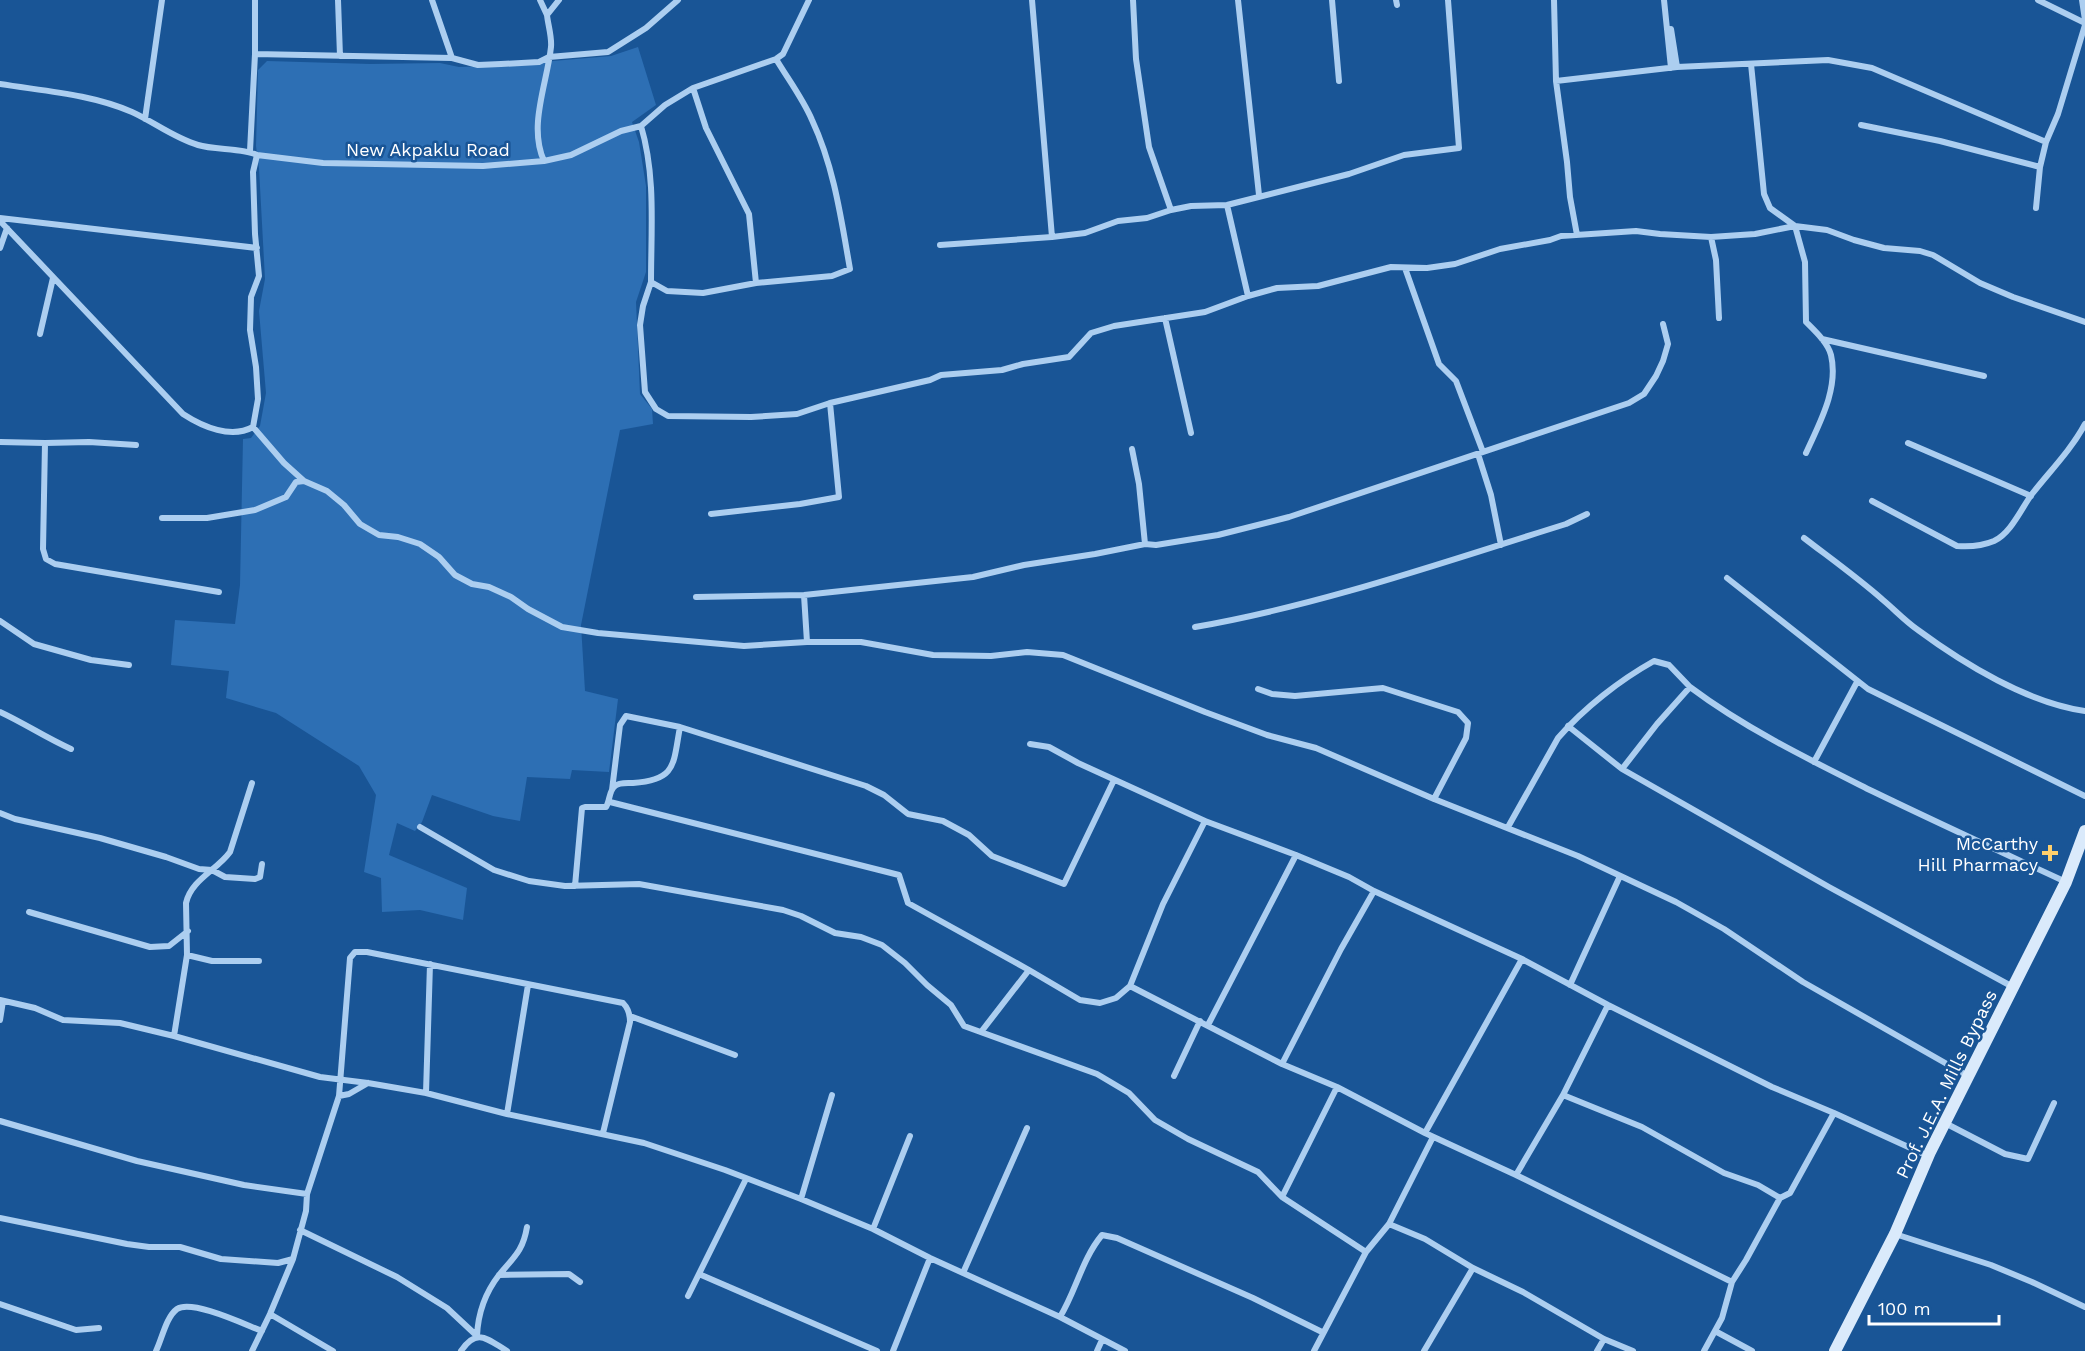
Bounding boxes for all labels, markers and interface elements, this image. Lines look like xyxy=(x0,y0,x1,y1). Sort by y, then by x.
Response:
street label: New Akpaklu Road xyxy=(346,139,510,160)
place label: McCarthy Hill Pharmacy xyxy=(1917,833,2039,875)
marker: McCarthy Hill Pharmacy xyxy=(2043,846,2057,860)
street label: Prof. J.E.A. Mills Bypass xyxy=(1891,986,2001,1182)
scale bar xyxy=(1869,1288,2000,1326)
text: 100 m xyxy=(1878,1298,1931,1319)

